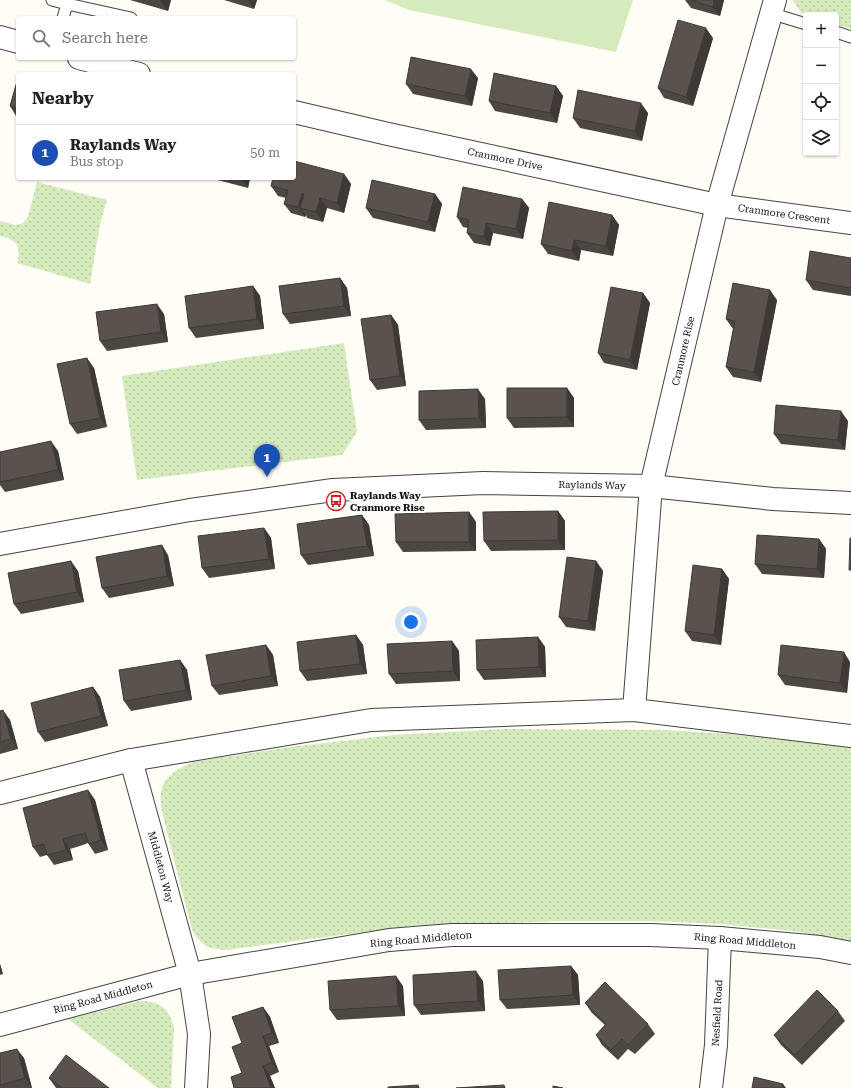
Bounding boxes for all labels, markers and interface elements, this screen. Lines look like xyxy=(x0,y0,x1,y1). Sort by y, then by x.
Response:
map controls xyxy=(803,12,839,156)
button: + xyxy=(803,12,839,48)
search box xyxy=(16,16,296,60)
icon: search xyxy=(30,27,52,49)
text: Search here xyxy=(62,29,148,47)
button: − xyxy=(803,48,839,84)
button: locate xyxy=(803,84,839,120)
text: Nearby xyxy=(32,88,94,108)
button: layers xyxy=(803,120,839,156)
text: Raylands Way xyxy=(70,136,176,154)
text: 1 xyxy=(41,145,49,160)
text: 50 m xyxy=(250,145,280,160)
street label: Cranmore Drive xyxy=(466,146,544,172)
text: Bus stop xyxy=(70,154,124,169)
street label: Cranmore Crescent xyxy=(737,202,831,226)
street label: Cranmore Rise xyxy=(670,315,696,387)
pin: 1 xyxy=(254,444,280,477)
street label: Raylands Way xyxy=(558,479,626,491)
bus stop icon: Raylands Way Cranmore Rise xyxy=(325,490,347,512)
place label: Raylands Way Cranmore Rise xyxy=(350,490,425,513)
your location xyxy=(401,612,421,632)
street label: Middleton Way xyxy=(146,830,176,904)
street label: Ring Road Middleton xyxy=(370,929,473,949)
street label: Ring Road Middleton xyxy=(694,931,797,951)
street label: Ring Road Middleton xyxy=(52,978,154,1016)
street label: Nesfield Road xyxy=(710,979,724,1047)

